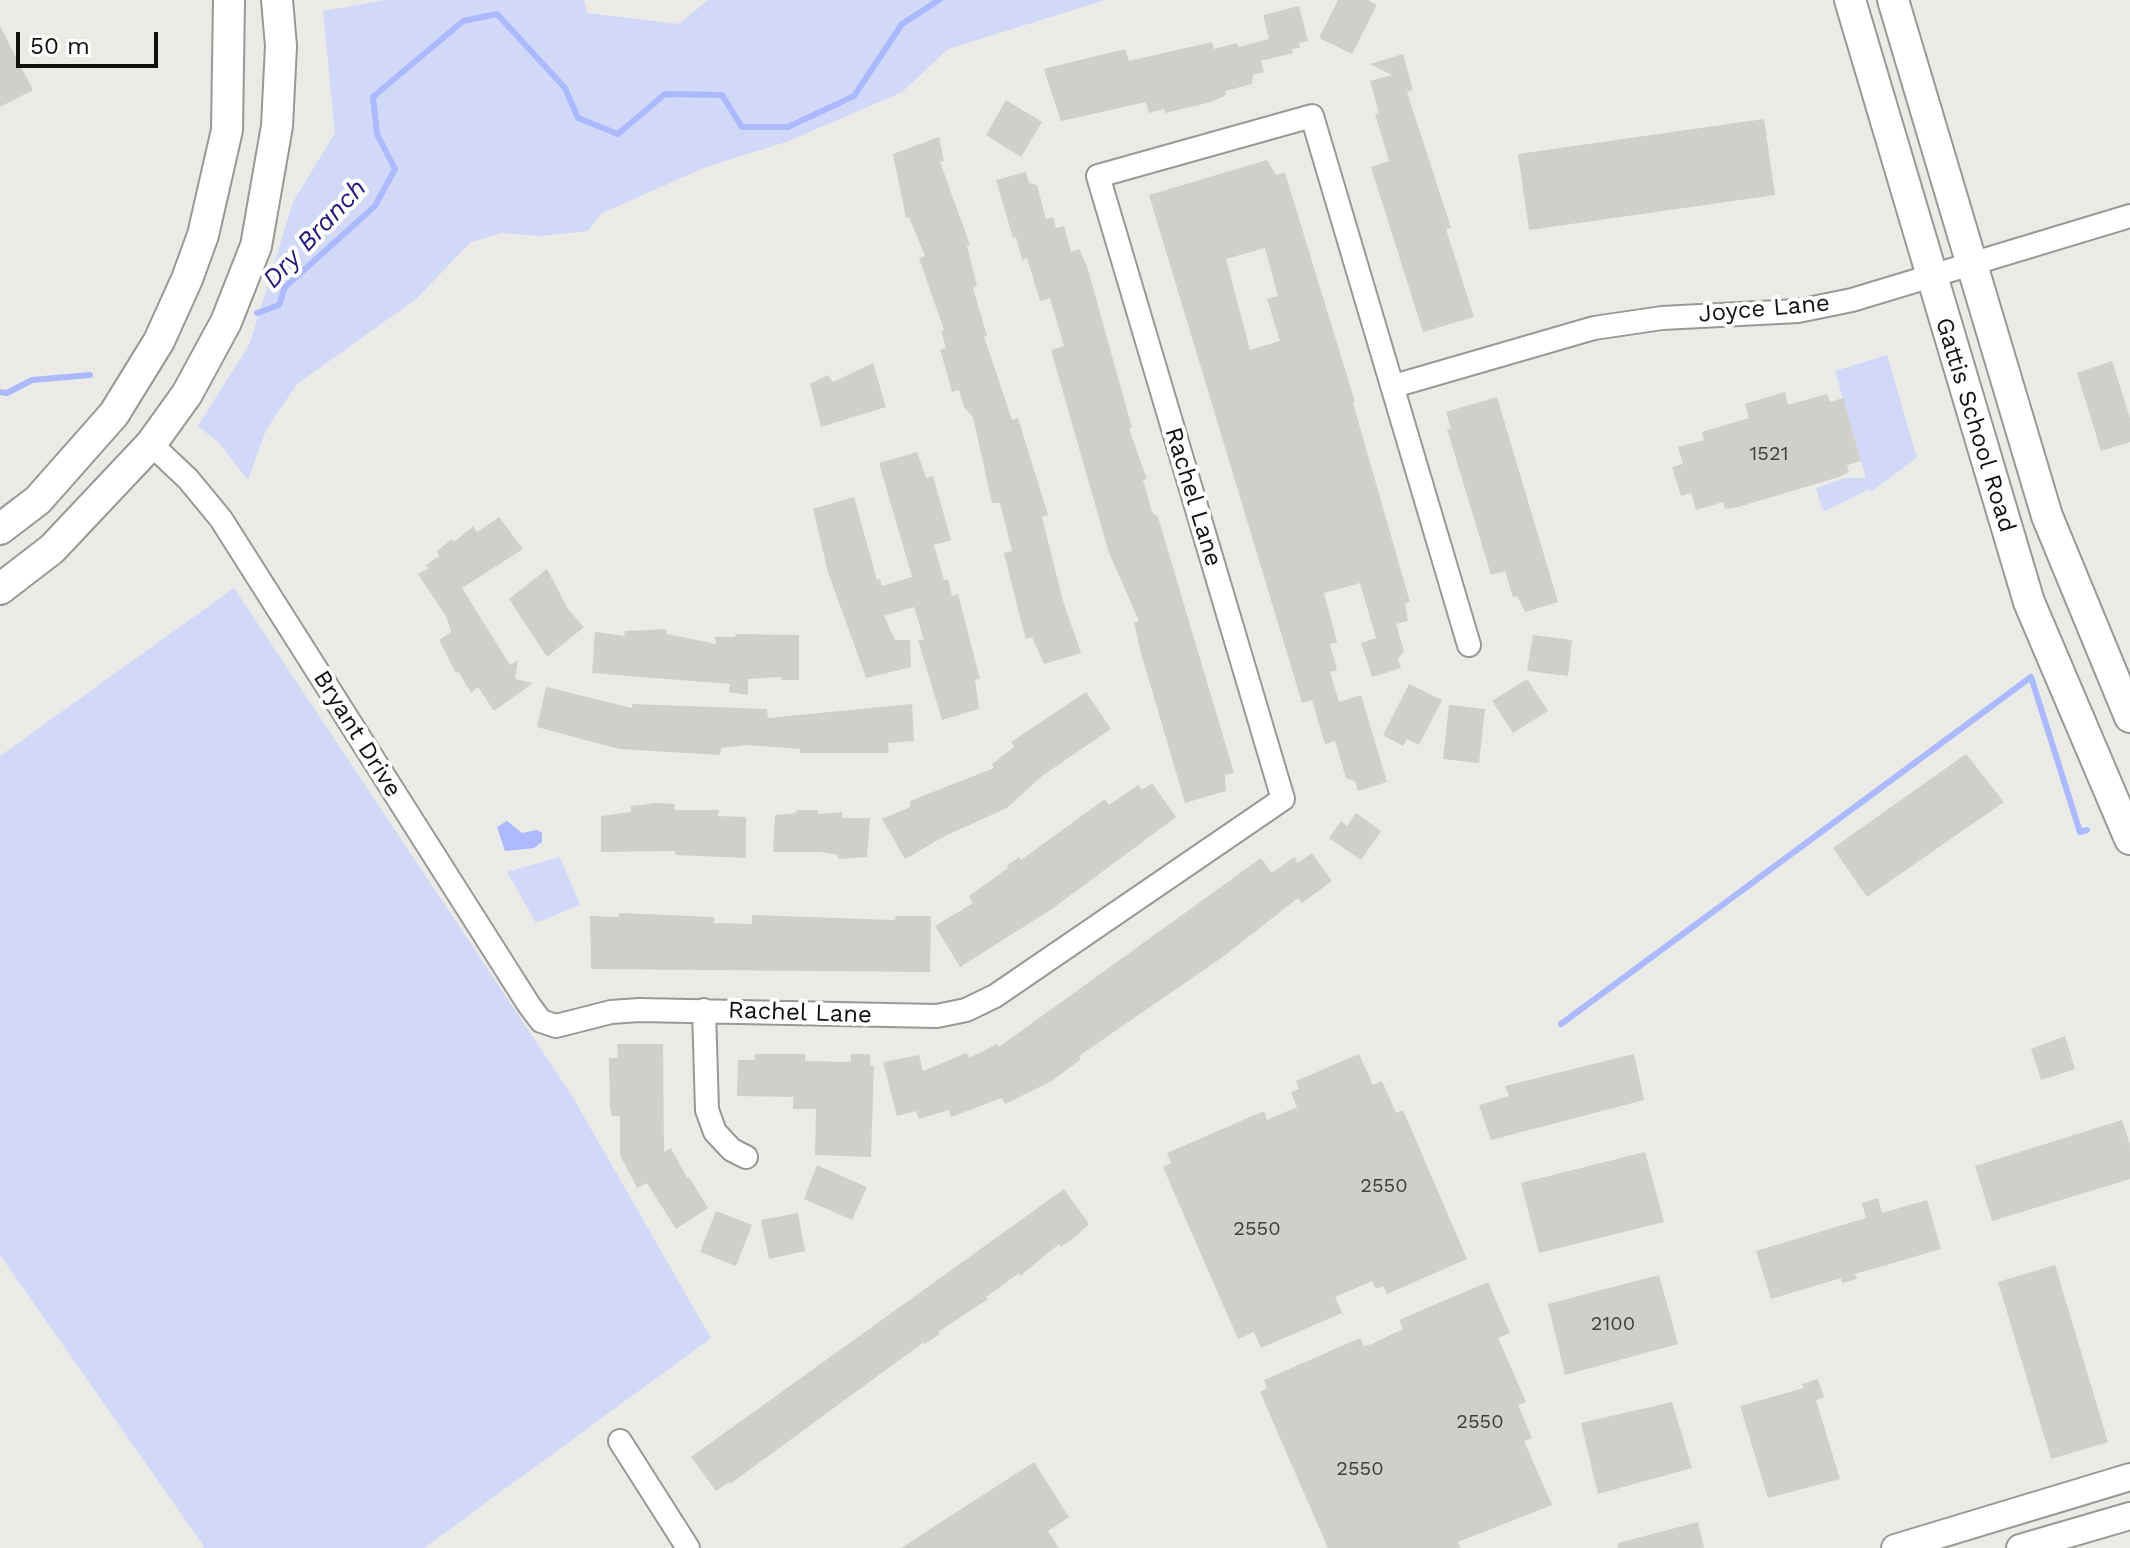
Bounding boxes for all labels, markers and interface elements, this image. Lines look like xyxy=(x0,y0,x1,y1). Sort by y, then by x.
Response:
scale bar xyxy=(20,16,162,66)
text: 50 m xyxy=(30,32,90,60)
water label: Dry Branch xyxy=(257,173,373,295)
street label: Joyce Lane xyxy=(1697,289,1831,329)
street label: Gattis School Road xyxy=(1929,314,2021,536)
street label: Rachel Lane xyxy=(1158,424,1228,570)
house number: 1521 xyxy=(1750,442,1788,466)
street label: Bryant Drive xyxy=(307,665,407,803)
street label: Rachel Lane xyxy=(728,996,872,1030)
house number: 2550 xyxy=(1360,1174,1408,1198)
house number: 2550 xyxy=(1233,1217,1281,1241)
house number: 2100 xyxy=(1591,1312,1635,1336)
house number: 2550 xyxy=(1456,1410,1504,1434)
house number: 2550 xyxy=(1336,1457,1384,1481)

